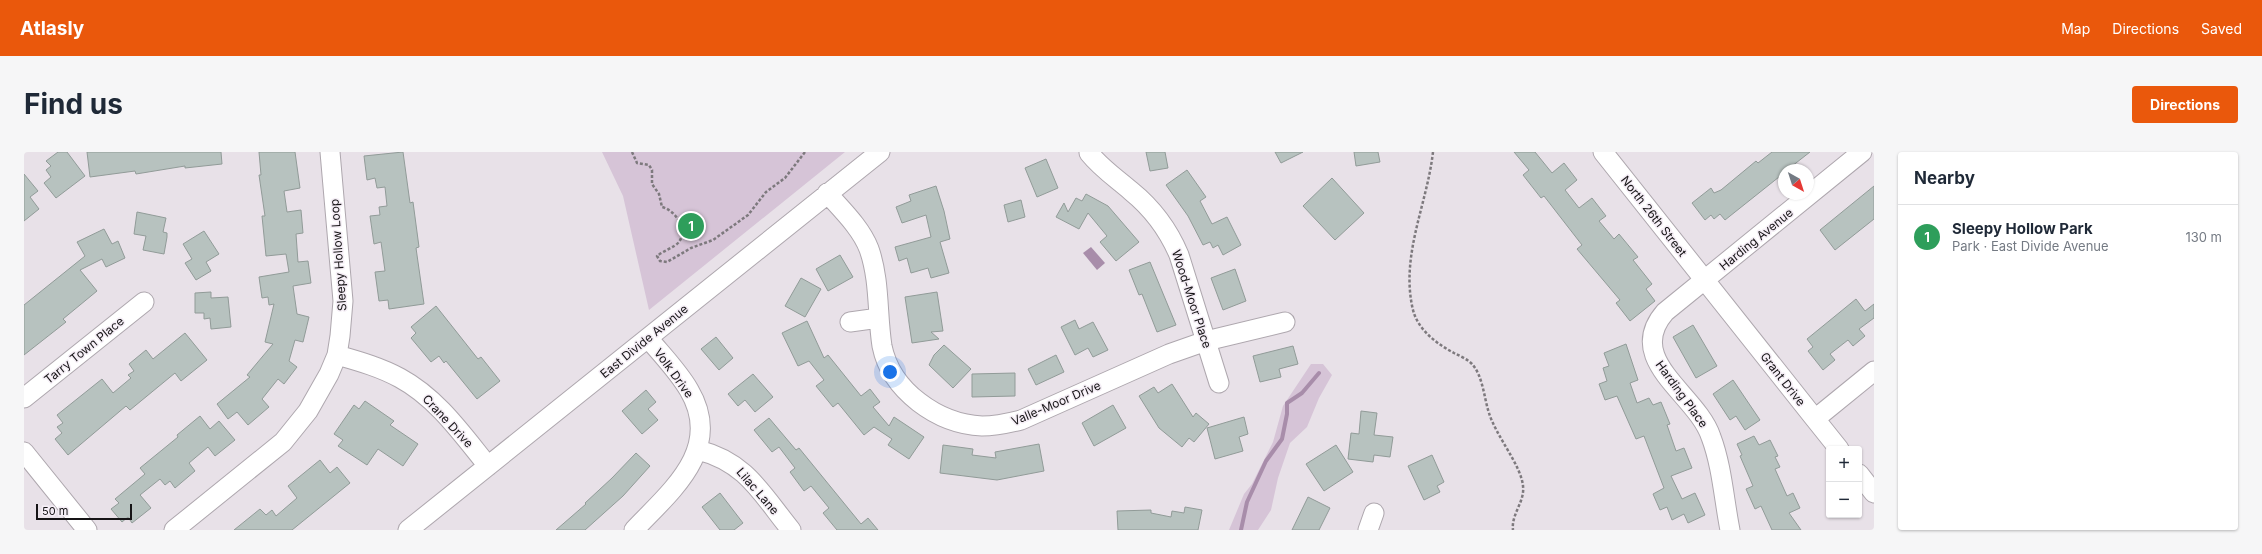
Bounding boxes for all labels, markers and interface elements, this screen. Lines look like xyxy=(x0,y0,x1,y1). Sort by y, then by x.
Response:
text: Atlasly xyxy=(20,17,84,40)
text: Map xyxy=(2061,20,2090,37)
text: Directions xyxy=(2112,20,2179,37)
text: Saved xyxy=(2201,20,2242,37)
button: Directions xyxy=(2132,86,2238,123)
text: Find us xyxy=(24,87,123,121)
north arrow xyxy=(1778,164,1814,200)
text: Nearby xyxy=(1914,168,1975,188)
street label: North 26th Street xyxy=(1618,173,1690,259)
street label: Sleepy Hollow Loop xyxy=(327,198,349,312)
street label: Harding Avenue xyxy=(1716,205,1796,273)
pin: 1 xyxy=(678,211,704,241)
text: Sleepy Hollow Park xyxy=(1952,219,2093,238)
text: 1 xyxy=(1924,229,1930,245)
text: 130 m xyxy=(2185,229,2222,245)
text: Park · East Divide Avenue xyxy=(1952,238,2109,254)
street label: Wood-Moor Place xyxy=(1169,248,1215,350)
street label: East Divide Avenue xyxy=(597,301,691,381)
street label: Tarry Town Place xyxy=(41,313,127,387)
street label: Volk Drive xyxy=(651,345,697,401)
street label: Grant Drive xyxy=(1757,349,1809,409)
street label: Harding Place xyxy=(1653,358,1711,430)
your location xyxy=(880,362,900,382)
street label: Valle-Moor Drive xyxy=(1009,377,1103,429)
street label: Crane Drive xyxy=(420,391,476,451)
map controls xyxy=(1826,446,1862,518)
button: + xyxy=(1826,446,1862,482)
street label: Lilac Lane xyxy=(734,464,782,518)
button: − xyxy=(1826,482,1862,518)
scale bar xyxy=(36,502,132,521)
text: 50 m xyxy=(42,504,68,518)

